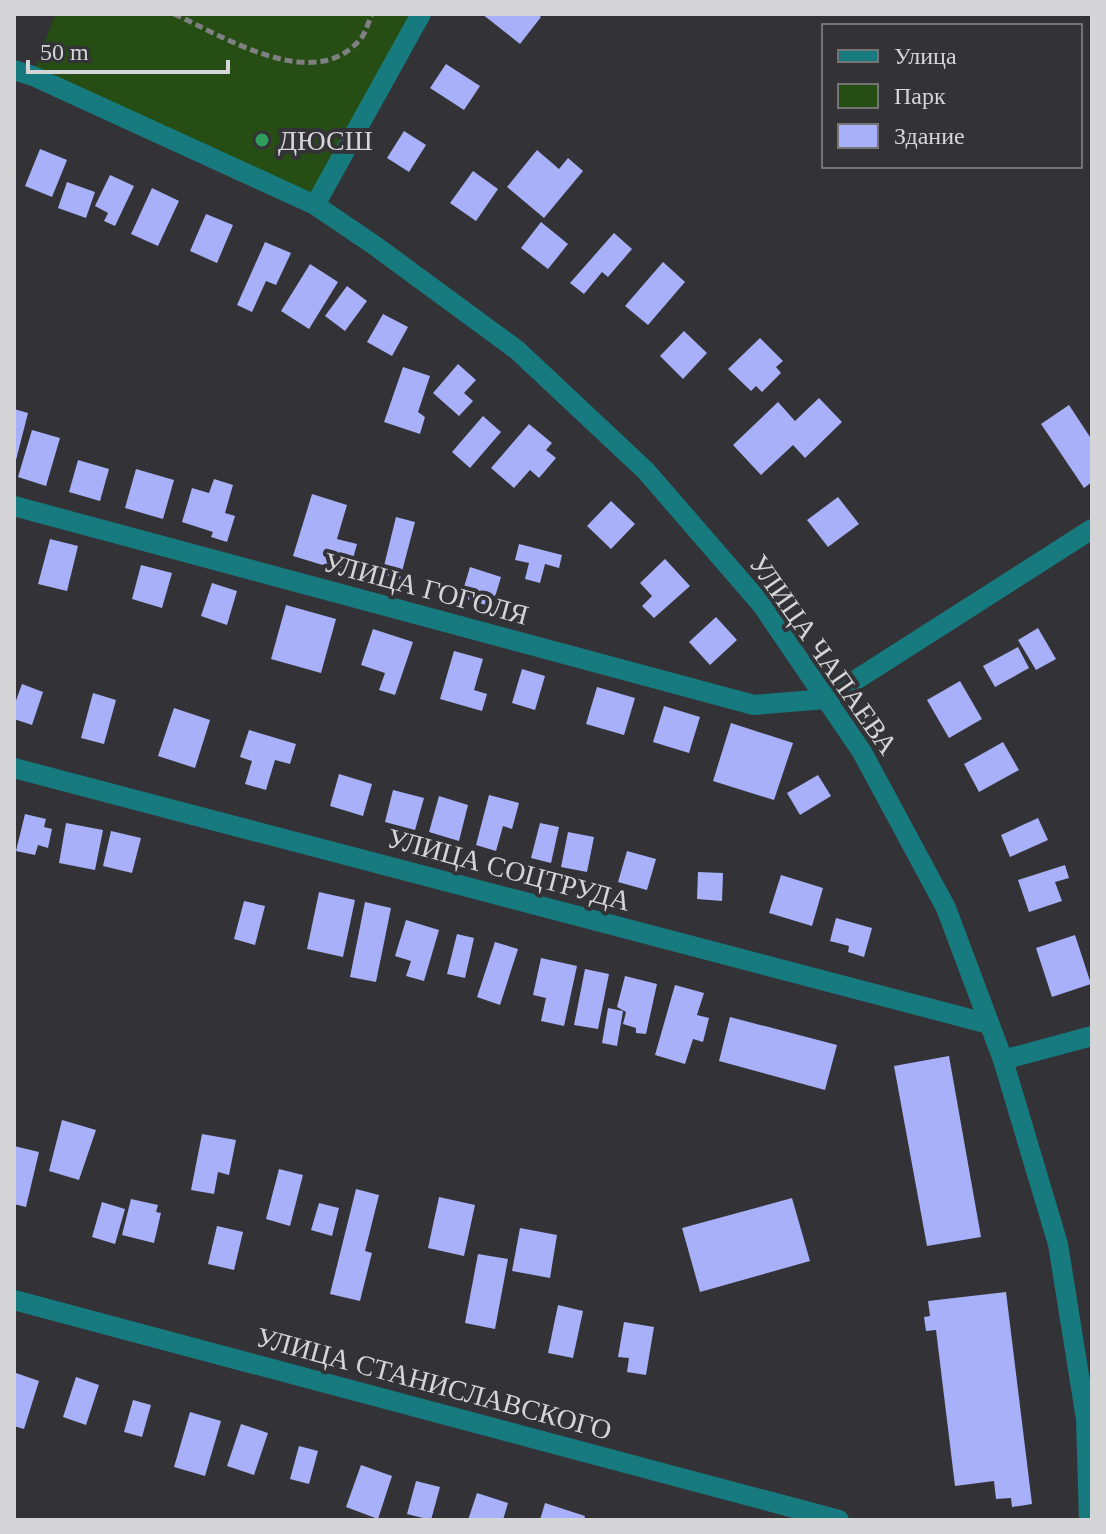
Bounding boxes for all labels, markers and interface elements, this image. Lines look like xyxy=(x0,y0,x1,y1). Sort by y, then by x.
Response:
scale bar xyxy=(28,24,228,74)
legend xyxy=(822,24,1082,168)
text: 50 m xyxy=(40,39,89,65)
text: Улица xyxy=(894,43,957,69)
text: Парк xyxy=(894,83,946,109)
text: Здание xyxy=(894,123,965,149)
place label: ДЮСШ xyxy=(278,125,373,156)
marker: ДЮСШ xyxy=(253,131,271,149)
street label: УЛИЦА ГОГОЛЯ xyxy=(320,546,532,631)
street label: УЛИЦА ЧАПАЕВА xyxy=(743,549,905,761)
street label: УЛИЦА СОЦТРУДА xyxy=(384,822,635,917)
street label: УЛИЦА СТАНИСЛАВСКОГО xyxy=(253,1321,615,1446)

